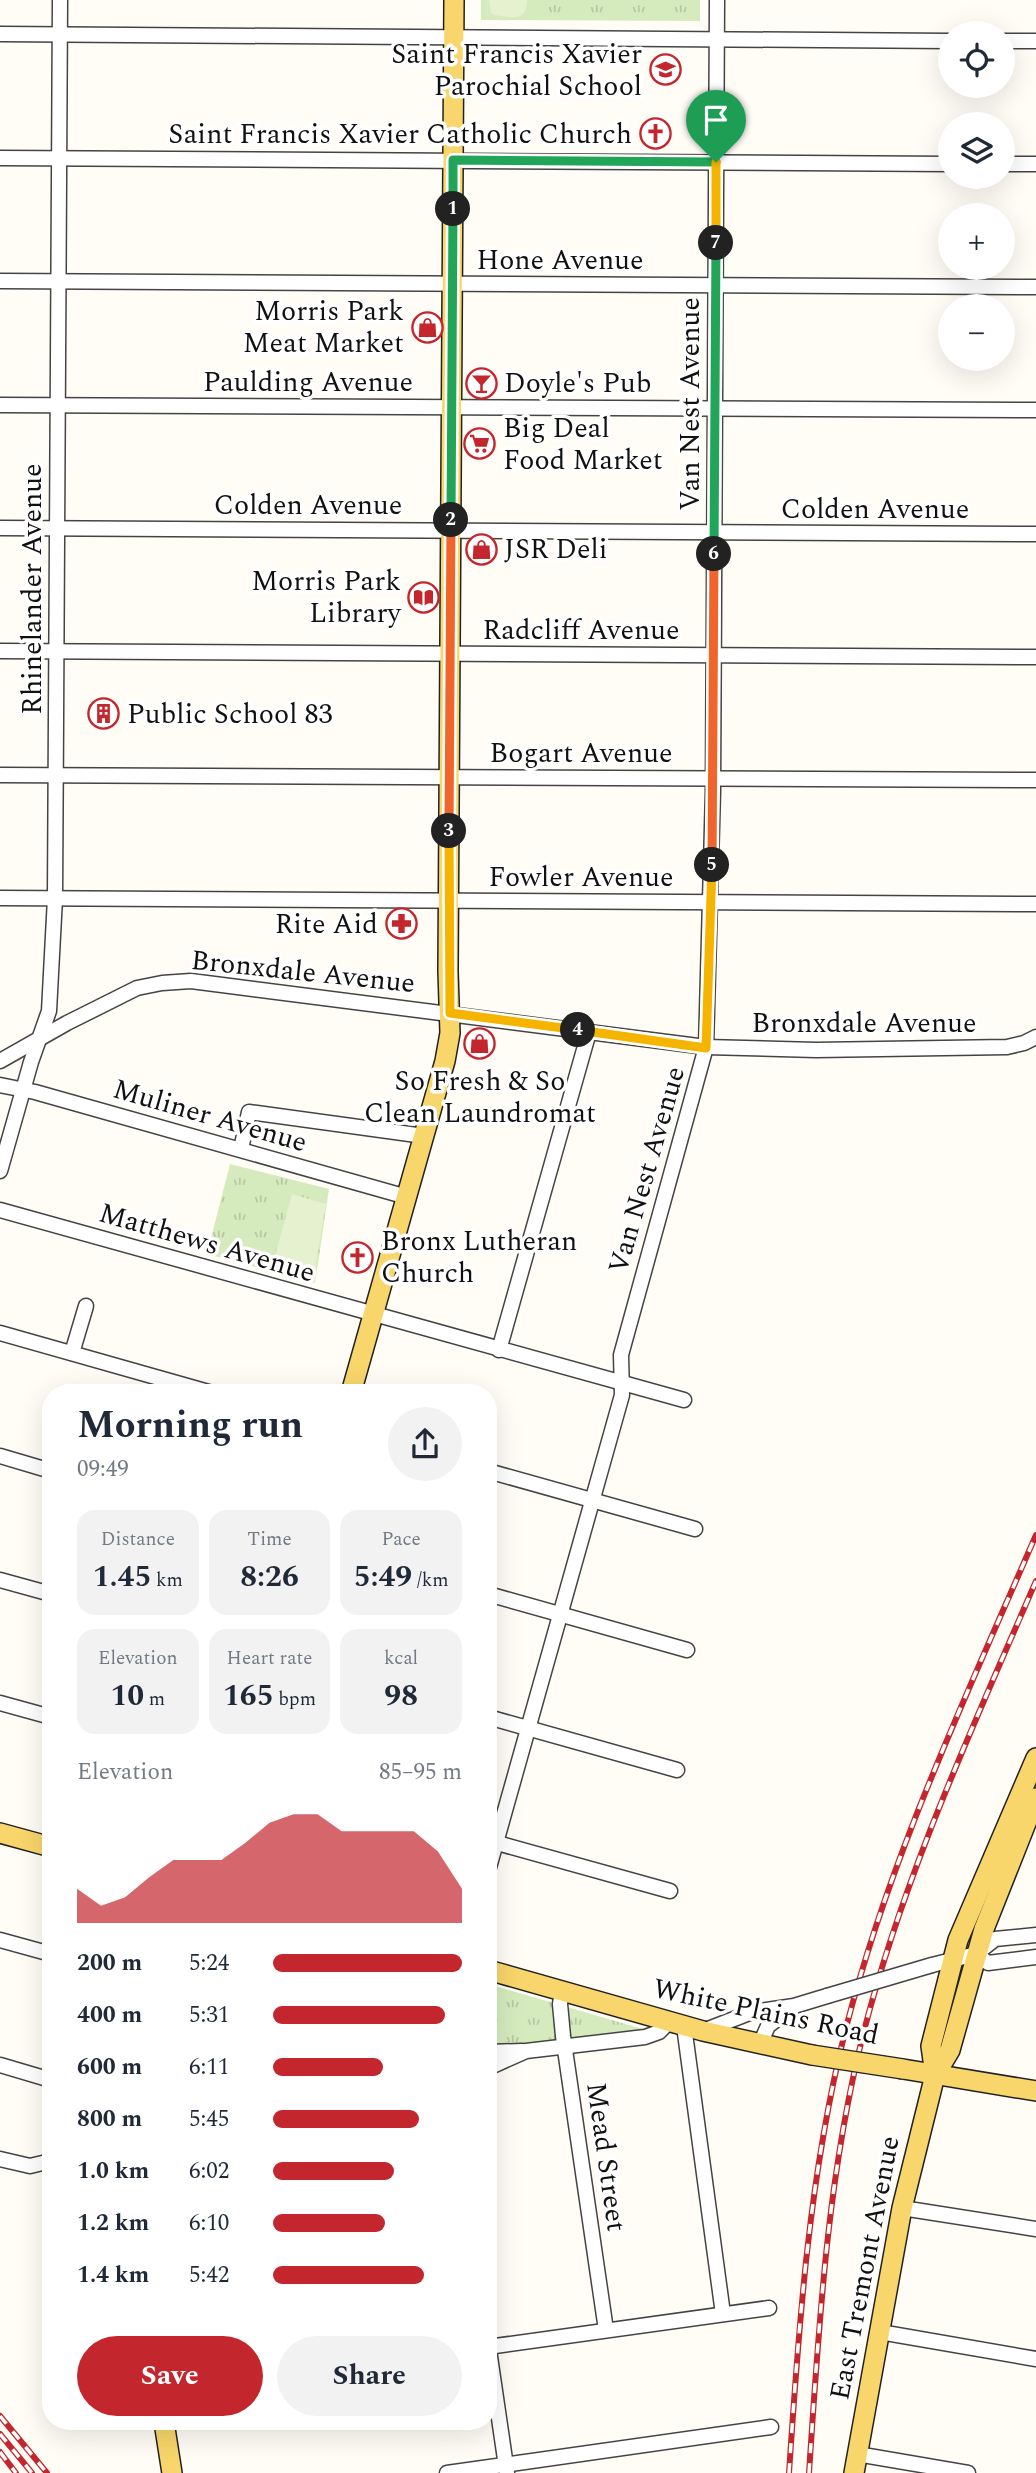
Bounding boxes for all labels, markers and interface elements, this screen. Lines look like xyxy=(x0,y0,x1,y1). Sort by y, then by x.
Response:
map controls xyxy=(938,21,1015,371)
button: locate xyxy=(938,21,1015,98)
place label: Saint Francis Xavier Parochial School xyxy=(391,33,642,108)
school or university icon: Saint Francis Xavier Parochial School xyxy=(648,53,682,87)
pin xyxy=(686,90,746,162)
icon: arrive xyxy=(697,101,735,139)
button: layers xyxy=(938,112,1015,189)
place label: Saint Francis Xavier Catholic Church xyxy=(168,113,632,156)
church icon: Saint Francis Xavier Catholic Church xyxy=(638,117,672,151)
pin: 1 xyxy=(435,192,470,227)
text: 1 xyxy=(447,194,458,223)
button: + xyxy=(938,203,1015,280)
pin: 7 xyxy=(698,226,734,260)
text: 7 xyxy=(710,228,721,257)
street label: Hone Avenue xyxy=(476,239,644,282)
place label: Morris Park Meat Market xyxy=(243,290,404,365)
button: − xyxy=(938,294,1015,371)
street label: Van Nest Avenue xyxy=(669,297,712,511)
shop icon: Morris Park Meat Market xyxy=(410,310,444,344)
street label: Paulding Avenue xyxy=(203,361,413,404)
place label: Doyle's Pub xyxy=(504,362,651,405)
bar icon: Doyle's Pub xyxy=(464,366,498,400)
place label: Big Deal Food Market xyxy=(503,407,663,482)
supermarket icon: Big Deal Food Market xyxy=(463,427,497,461)
street label: Rhinelander Avenue xyxy=(11,463,54,715)
street label: Colden Avenue xyxy=(214,484,402,527)
street label: Colden Avenue xyxy=(781,488,969,531)
pin: 2 xyxy=(434,503,468,538)
text: 2 xyxy=(445,505,456,534)
place label: JSR Deli xyxy=(504,528,608,571)
shop icon: JSR Deli xyxy=(464,532,498,566)
pin: 6 xyxy=(696,536,732,572)
text: 6 xyxy=(708,539,719,568)
place label: Morris Park Library xyxy=(251,560,403,635)
library icon: Morris Park Library xyxy=(407,580,441,614)
street label: Radcliff Avenue xyxy=(482,609,680,652)
place label: Public School 83 xyxy=(127,693,332,736)
building icon: Public School 83 xyxy=(87,697,121,731)
street label: Bogart Avenue xyxy=(490,732,672,775)
pin: 3 xyxy=(432,814,466,848)
text: 3 xyxy=(443,816,454,845)
pin: 5 xyxy=(694,848,730,882)
text: 5 xyxy=(706,850,717,879)
street label: Fowler Avenue xyxy=(489,856,673,899)
place label: Rite Aid xyxy=(275,903,378,946)
pharmacy icon: Rite Aid xyxy=(384,907,418,941)
street label: Bronxdale Avenue xyxy=(189,939,417,1005)
street label: Bronxdale Avenue xyxy=(752,1002,976,1045)
pin: 4 xyxy=(560,1012,596,1048)
text: 4 xyxy=(572,1015,583,1044)
shop icon: So Fresh & So Clean Laundromat xyxy=(463,1027,497,1061)
place label: So Fresh & So Clean Laundromat xyxy=(364,1060,596,1135)
street label: Van Nest Avenue xyxy=(597,1062,697,1278)
street label: Muliner Avenue xyxy=(108,1068,312,1164)
street label: Matthews Avenue xyxy=(94,1192,320,1294)
place label: Bronx Lutheran Church xyxy=(381,1220,577,1295)
church icon: Bronx Lutheran Church xyxy=(341,1240,375,1274)
text: Morning run xyxy=(77,1397,303,1455)
button: share xyxy=(388,1407,462,1481)
text: 09:49 xyxy=(77,1452,129,1487)
text: Distance xyxy=(101,1525,175,1554)
text: Time xyxy=(247,1525,292,1554)
text: Pace xyxy=(381,1525,421,1554)
text: 1.45 xyxy=(93,1554,151,1600)
text: 8:26 xyxy=(240,1554,299,1600)
text: 5:49 xyxy=(354,1554,412,1600)
text: km xyxy=(151,1566,183,1595)
text: /km xyxy=(412,1566,449,1595)
text: Elevation xyxy=(98,1644,178,1673)
text: Heart rate xyxy=(227,1644,312,1673)
text: kcal xyxy=(384,1644,418,1673)
text: 10 xyxy=(110,1673,144,1719)
text: 165 xyxy=(223,1673,273,1719)
text: 98 xyxy=(384,1673,418,1719)
text: m xyxy=(144,1685,165,1714)
text: bpm xyxy=(273,1685,316,1714)
text: Elevation xyxy=(77,1755,173,1790)
text: 85–95 m xyxy=(379,1755,462,1790)
text: 200 m xyxy=(77,1946,142,1981)
text: 5:24 xyxy=(189,1946,229,1981)
street label: White Plains Road xyxy=(649,1967,883,2057)
text: 400 m xyxy=(77,1998,142,2033)
text: 5:31 xyxy=(189,1998,229,2033)
text: 600 m xyxy=(77,2050,142,2085)
text: 6:11 xyxy=(189,2050,229,2085)
street label: Mead Street xyxy=(574,2080,638,2235)
text: 800 m xyxy=(77,2102,142,2137)
text: 5:45 xyxy=(189,2102,229,2137)
street label: East Tremont Avenue xyxy=(818,2132,912,2404)
text: 1.0 km xyxy=(77,2154,149,2189)
text: 6:02 xyxy=(189,2154,229,2189)
text: 1.2 km xyxy=(77,2206,149,2241)
text: 6:10 xyxy=(189,2206,229,2241)
text: 1.4 km xyxy=(77,2258,149,2293)
text: 5:42 xyxy=(189,2258,229,2293)
button: Save xyxy=(77,2336,263,2416)
button: Share xyxy=(277,2336,462,2416)

